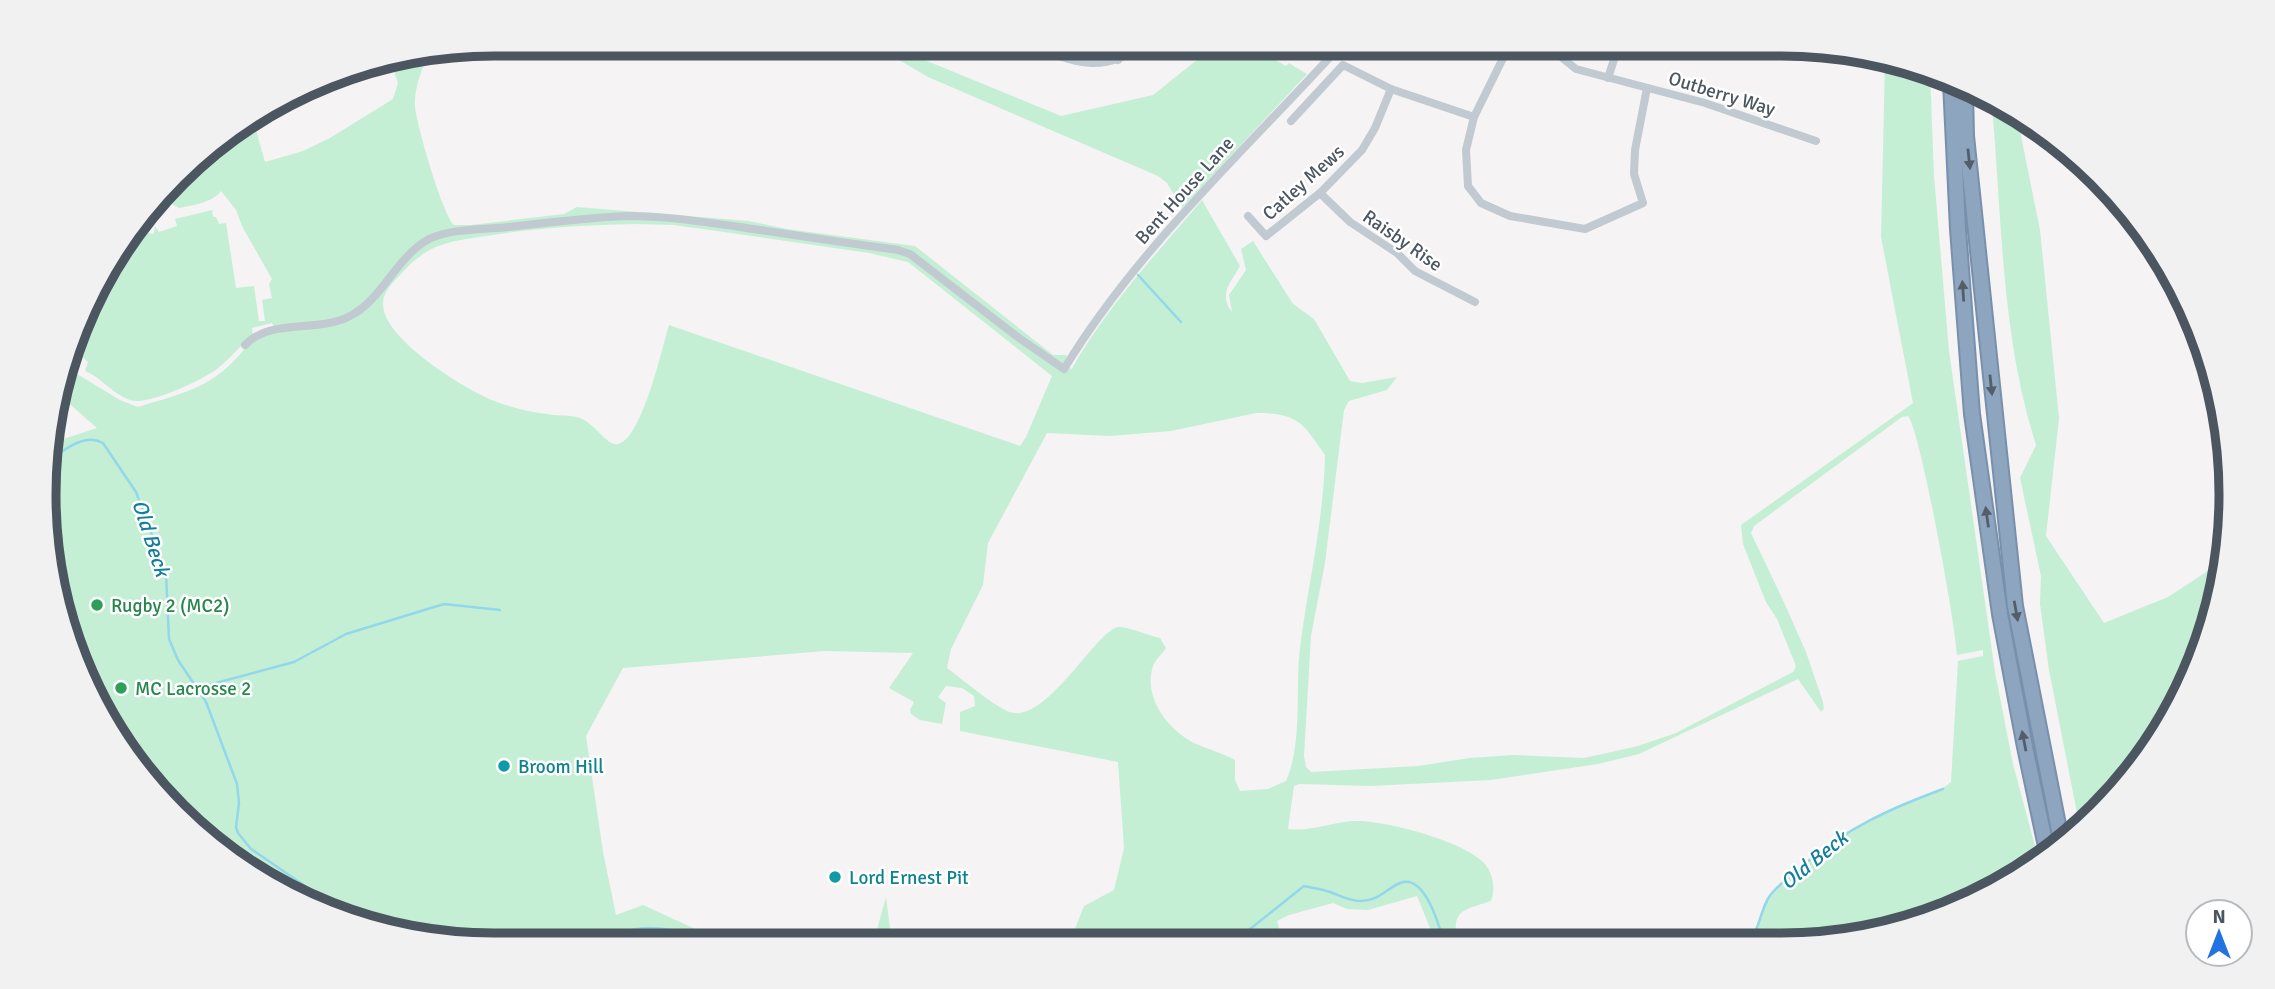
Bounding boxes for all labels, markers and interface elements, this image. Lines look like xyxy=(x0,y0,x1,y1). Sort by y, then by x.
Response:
street label: Outberry Way xyxy=(1665,66,1778,122)
street label: Bent House Lane xyxy=(1130,132,1239,249)
street label: Catley Mews xyxy=(1258,140,1350,226)
one-way arrow xyxy=(1963,148,1974,170)
street label: Raisby Rise xyxy=(1358,205,1447,277)
one-way arrow xyxy=(1957,280,1968,302)
one-way arrow xyxy=(1986,374,1997,396)
water label: Old Beck xyxy=(126,496,176,582)
one-way arrow xyxy=(1981,506,1992,528)
place label: Rugby 2 (MC2) xyxy=(111,594,230,618)
marker: Rugby 2 (MC2) xyxy=(89,597,105,613)
one-way arrow xyxy=(2011,600,2022,622)
place label: MC Lacrosse 2 xyxy=(135,677,251,701)
marker: MC Lacrosse 2 xyxy=(113,680,129,696)
one-way arrow xyxy=(2018,730,2029,752)
place label: Broom Hill xyxy=(518,755,604,779)
marker: Broom Hill xyxy=(496,758,512,774)
water label: Old Beck xyxy=(1775,823,1855,895)
place label: Lord Ernest Pit xyxy=(849,866,969,890)
marker: Lord Ernest Pit xyxy=(827,869,843,885)
north arrow xyxy=(2184,898,2254,968)
text: N xyxy=(2212,905,2226,929)

